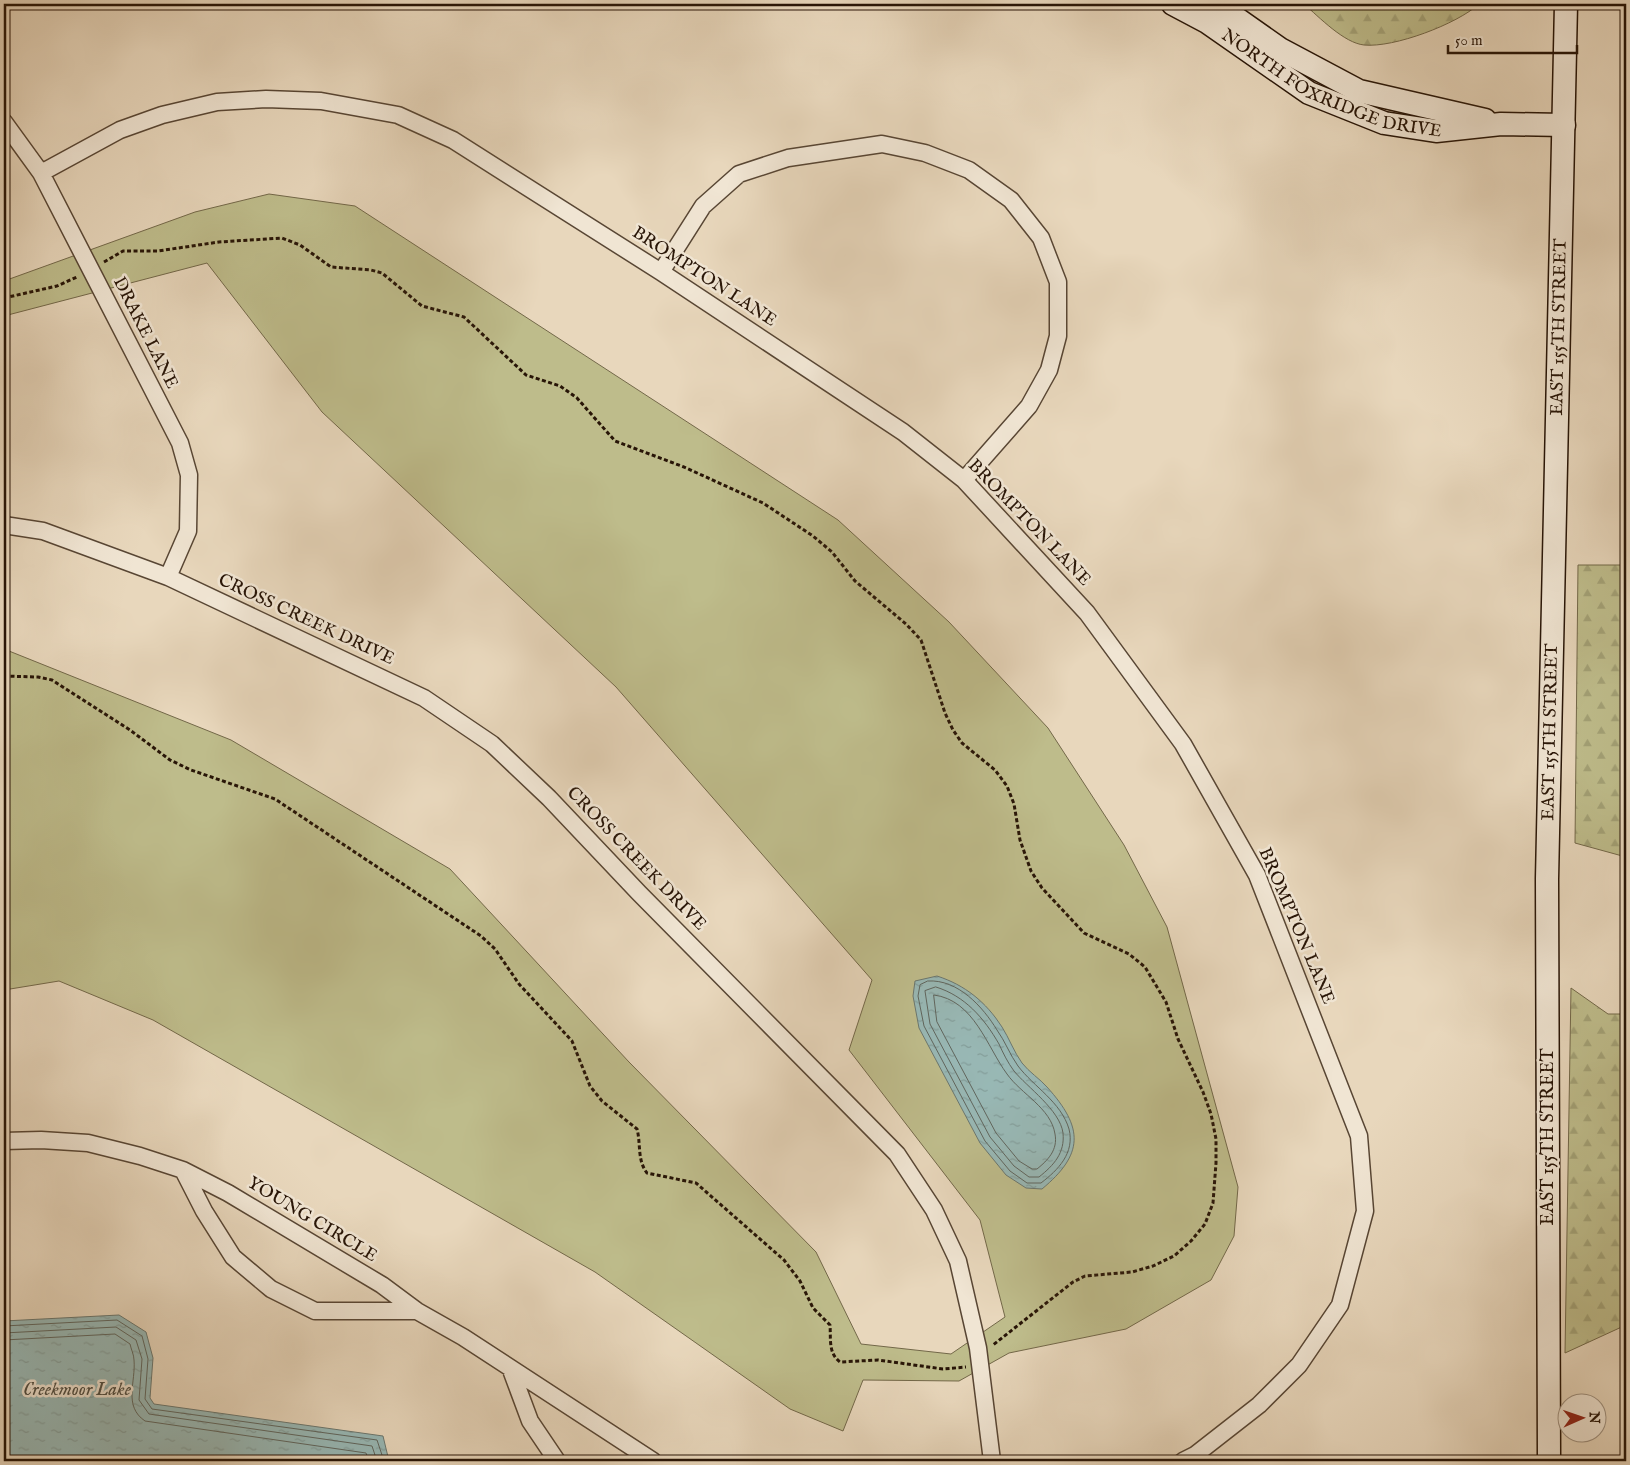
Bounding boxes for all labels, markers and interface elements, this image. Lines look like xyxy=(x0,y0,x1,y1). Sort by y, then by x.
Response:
scale bar xyxy=(1448,22,1576,54)
street label: NORTH FOXRIDGE DRIVE xyxy=(1217,24,1443,143)
text: 50 m xyxy=(1455,31,1483,50)
street label: BROMPTON LANE xyxy=(627,222,781,332)
street label: EAST 155TH STREET xyxy=(1546,238,1572,416)
street label: DRAKE LANE xyxy=(107,273,183,393)
street label: BROMPTON LANE xyxy=(962,455,1096,591)
street label: CROSS CREEK DRIVE xyxy=(214,569,398,671)
street label: EAST 155TH STREET xyxy=(1537,643,1564,821)
street label: CROSS CREEK DRIVE xyxy=(561,782,711,936)
street label: BROMPTON LANE xyxy=(1253,844,1339,1008)
street label: EAST 155TH STREET xyxy=(1537,1048,1560,1226)
street label: YOUNG CIRCLE xyxy=(243,1172,381,1268)
water label: Creekmoor Lake xyxy=(23,1378,132,1402)
north arrow xyxy=(1558,1392,1608,1442)
text: N xyxy=(1585,1410,1603,1424)

